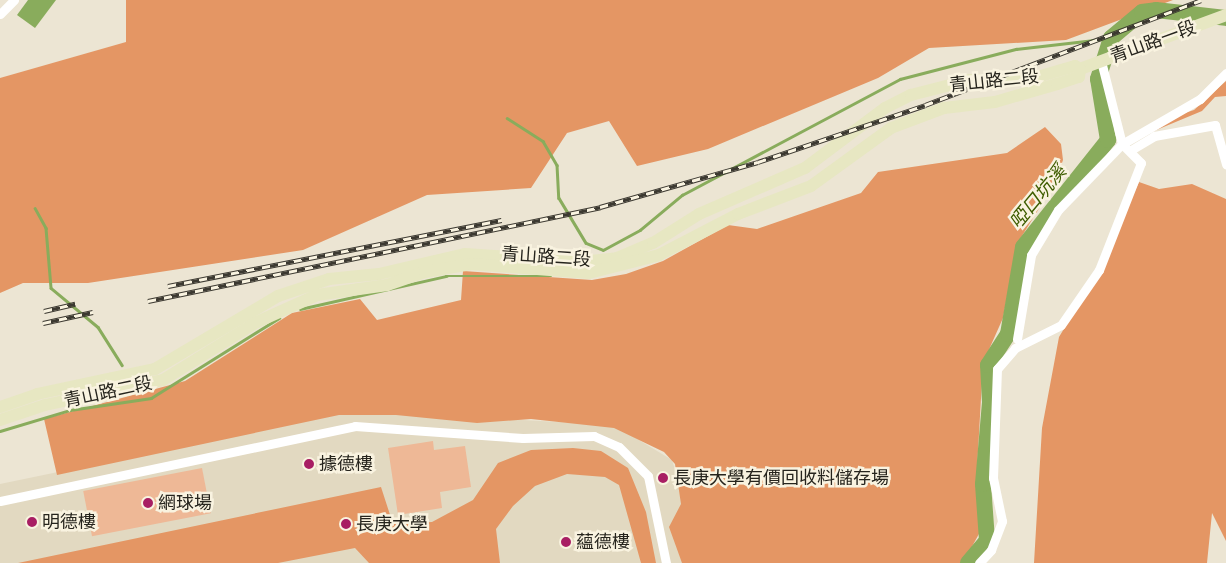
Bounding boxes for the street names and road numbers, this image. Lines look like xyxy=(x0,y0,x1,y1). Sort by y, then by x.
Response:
street label: 青山路一段 xyxy=(1107,16,1199,68)
street label: 青山路二段 xyxy=(948,66,1040,96)
street label: 青山路二段 xyxy=(500,243,592,271)
street label: 青山路二段 xyxy=(62,372,154,412)

